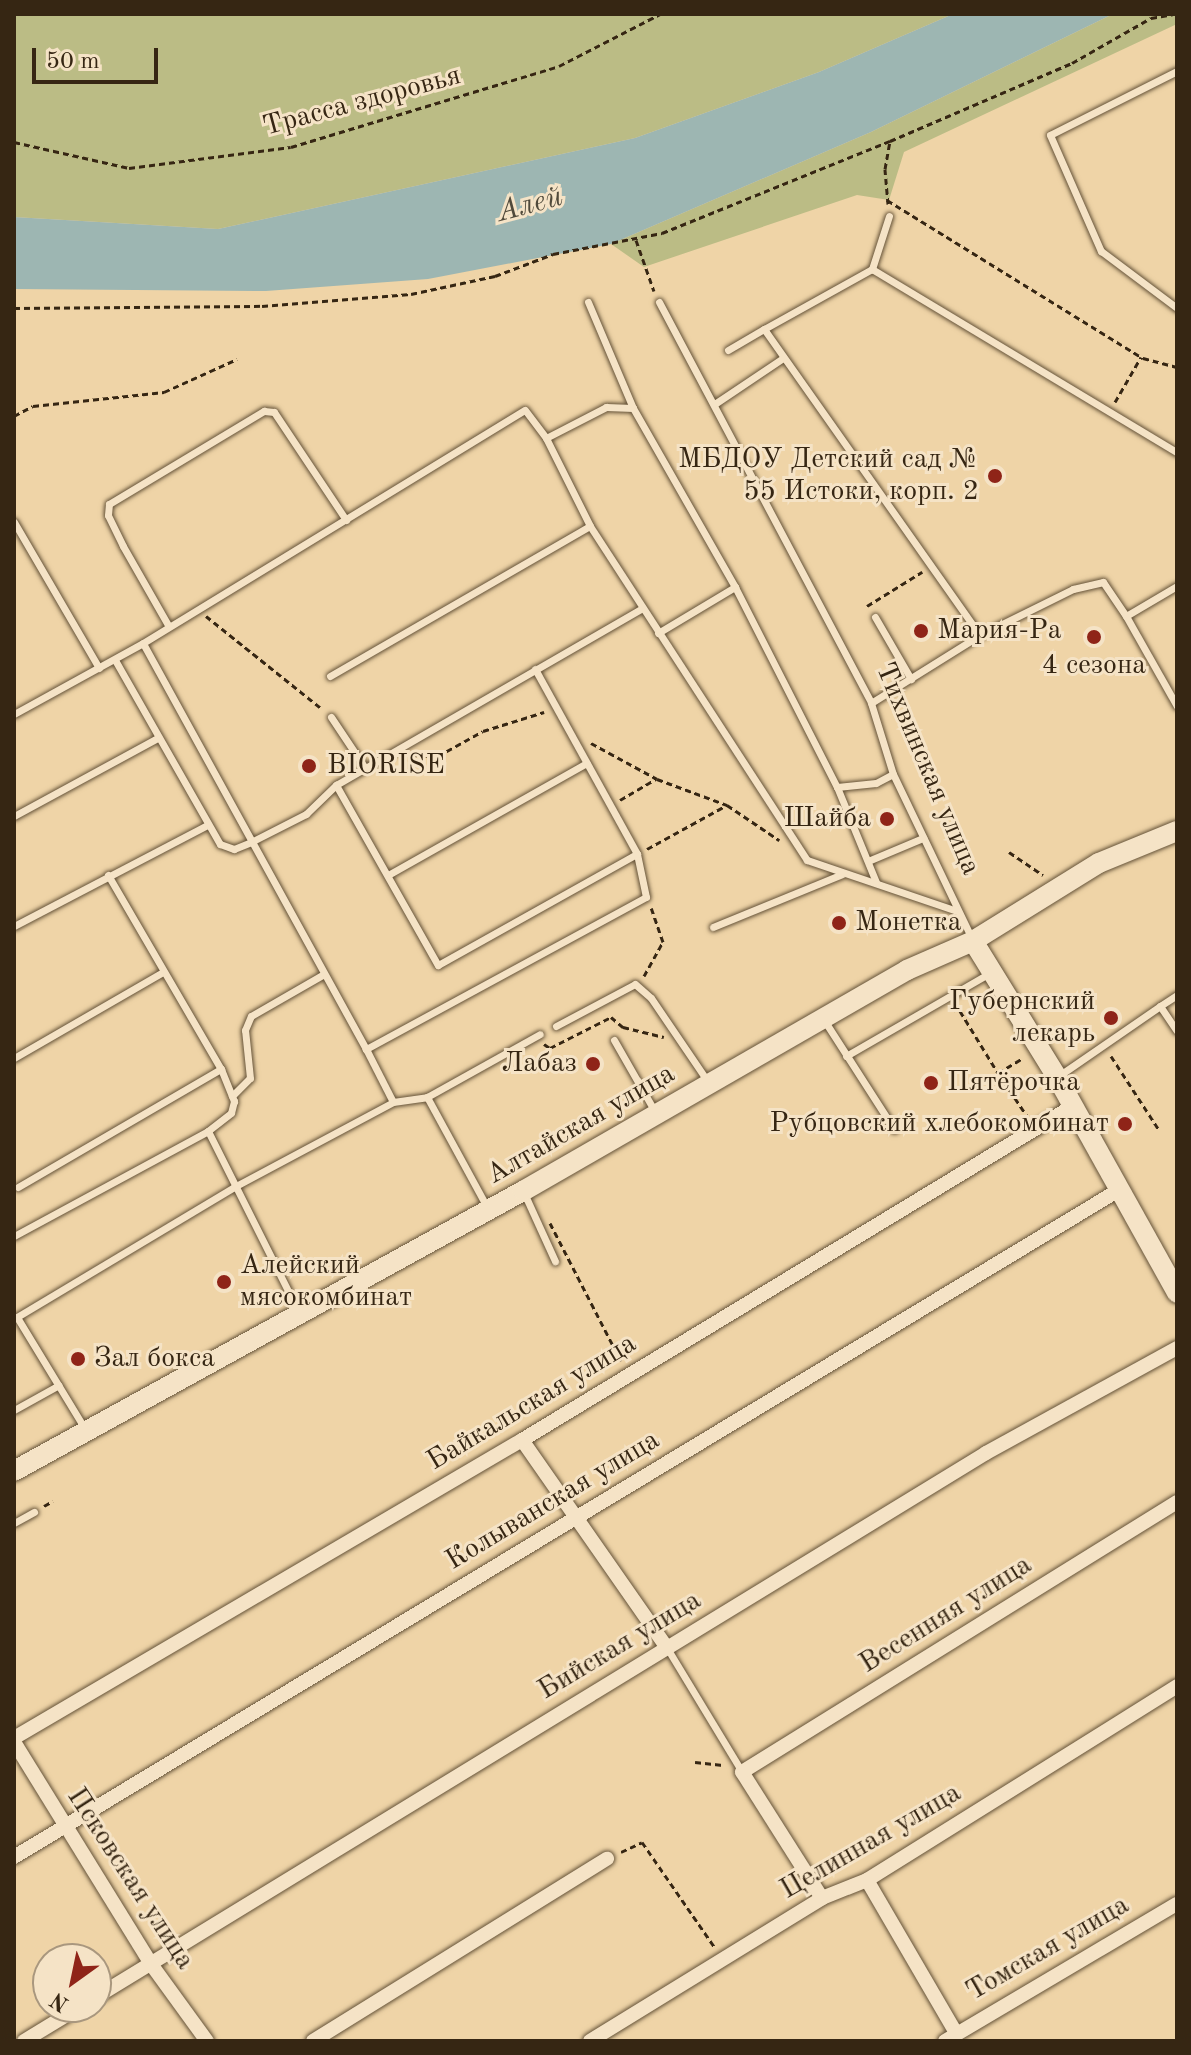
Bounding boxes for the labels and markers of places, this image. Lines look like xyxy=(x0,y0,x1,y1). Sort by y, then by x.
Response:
place label: МБДОУ Детский сад № 55 Истоки, корп. 2 xyxy=(678,443,979,509)
marker: МБДОУ Детский сад № 55 Истоки, корп. 2 xyxy=(986,467,1004,485)
place label: Мария-Ра xyxy=(937,614,1062,648)
marker: Мария-Ра xyxy=(912,622,930,640)
marker: 4 сезона xyxy=(1085,628,1103,646)
place label: 4 сезона xyxy=(1042,649,1146,683)
place label: BIORISE xyxy=(327,749,445,783)
marker: BIORISE xyxy=(298,755,320,777)
place label: Шайба xyxy=(784,802,871,836)
marker: Шайба xyxy=(878,810,896,828)
place label: Монетка xyxy=(855,906,962,940)
marker: Монетка xyxy=(830,914,848,932)
place label: Губернский лекарь xyxy=(949,985,1095,1051)
marker: Губернский лекарь xyxy=(1102,1009,1120,1027)
place label: Лабаз xyxy=(502,1047,577,1081)
marker: Лабаз xyxy=(584,1055,602,1073)
place label: Пятёрочка xyxy=(947,1066,1080,1100)
marker: Пятёрочка xyxy=(922,1074,940,1092)
place label: Рубцовский хлебокомбинат xyxy=(770,1107,1109,1141)
marker: Рубцовский хлебокомбинат xyxy=(1116,1115,1134,1133)
place label: Алейский мясокомбинат xyxy=(240,1249,412,1315)
marker: Алейский мясокомбинат xyxy=(215,1273,233,1291)
place label: Зал бокса xyxy=(94,1342,215,1376)
marker: Зал бокса xyxy=(69,1350,87,1368)

